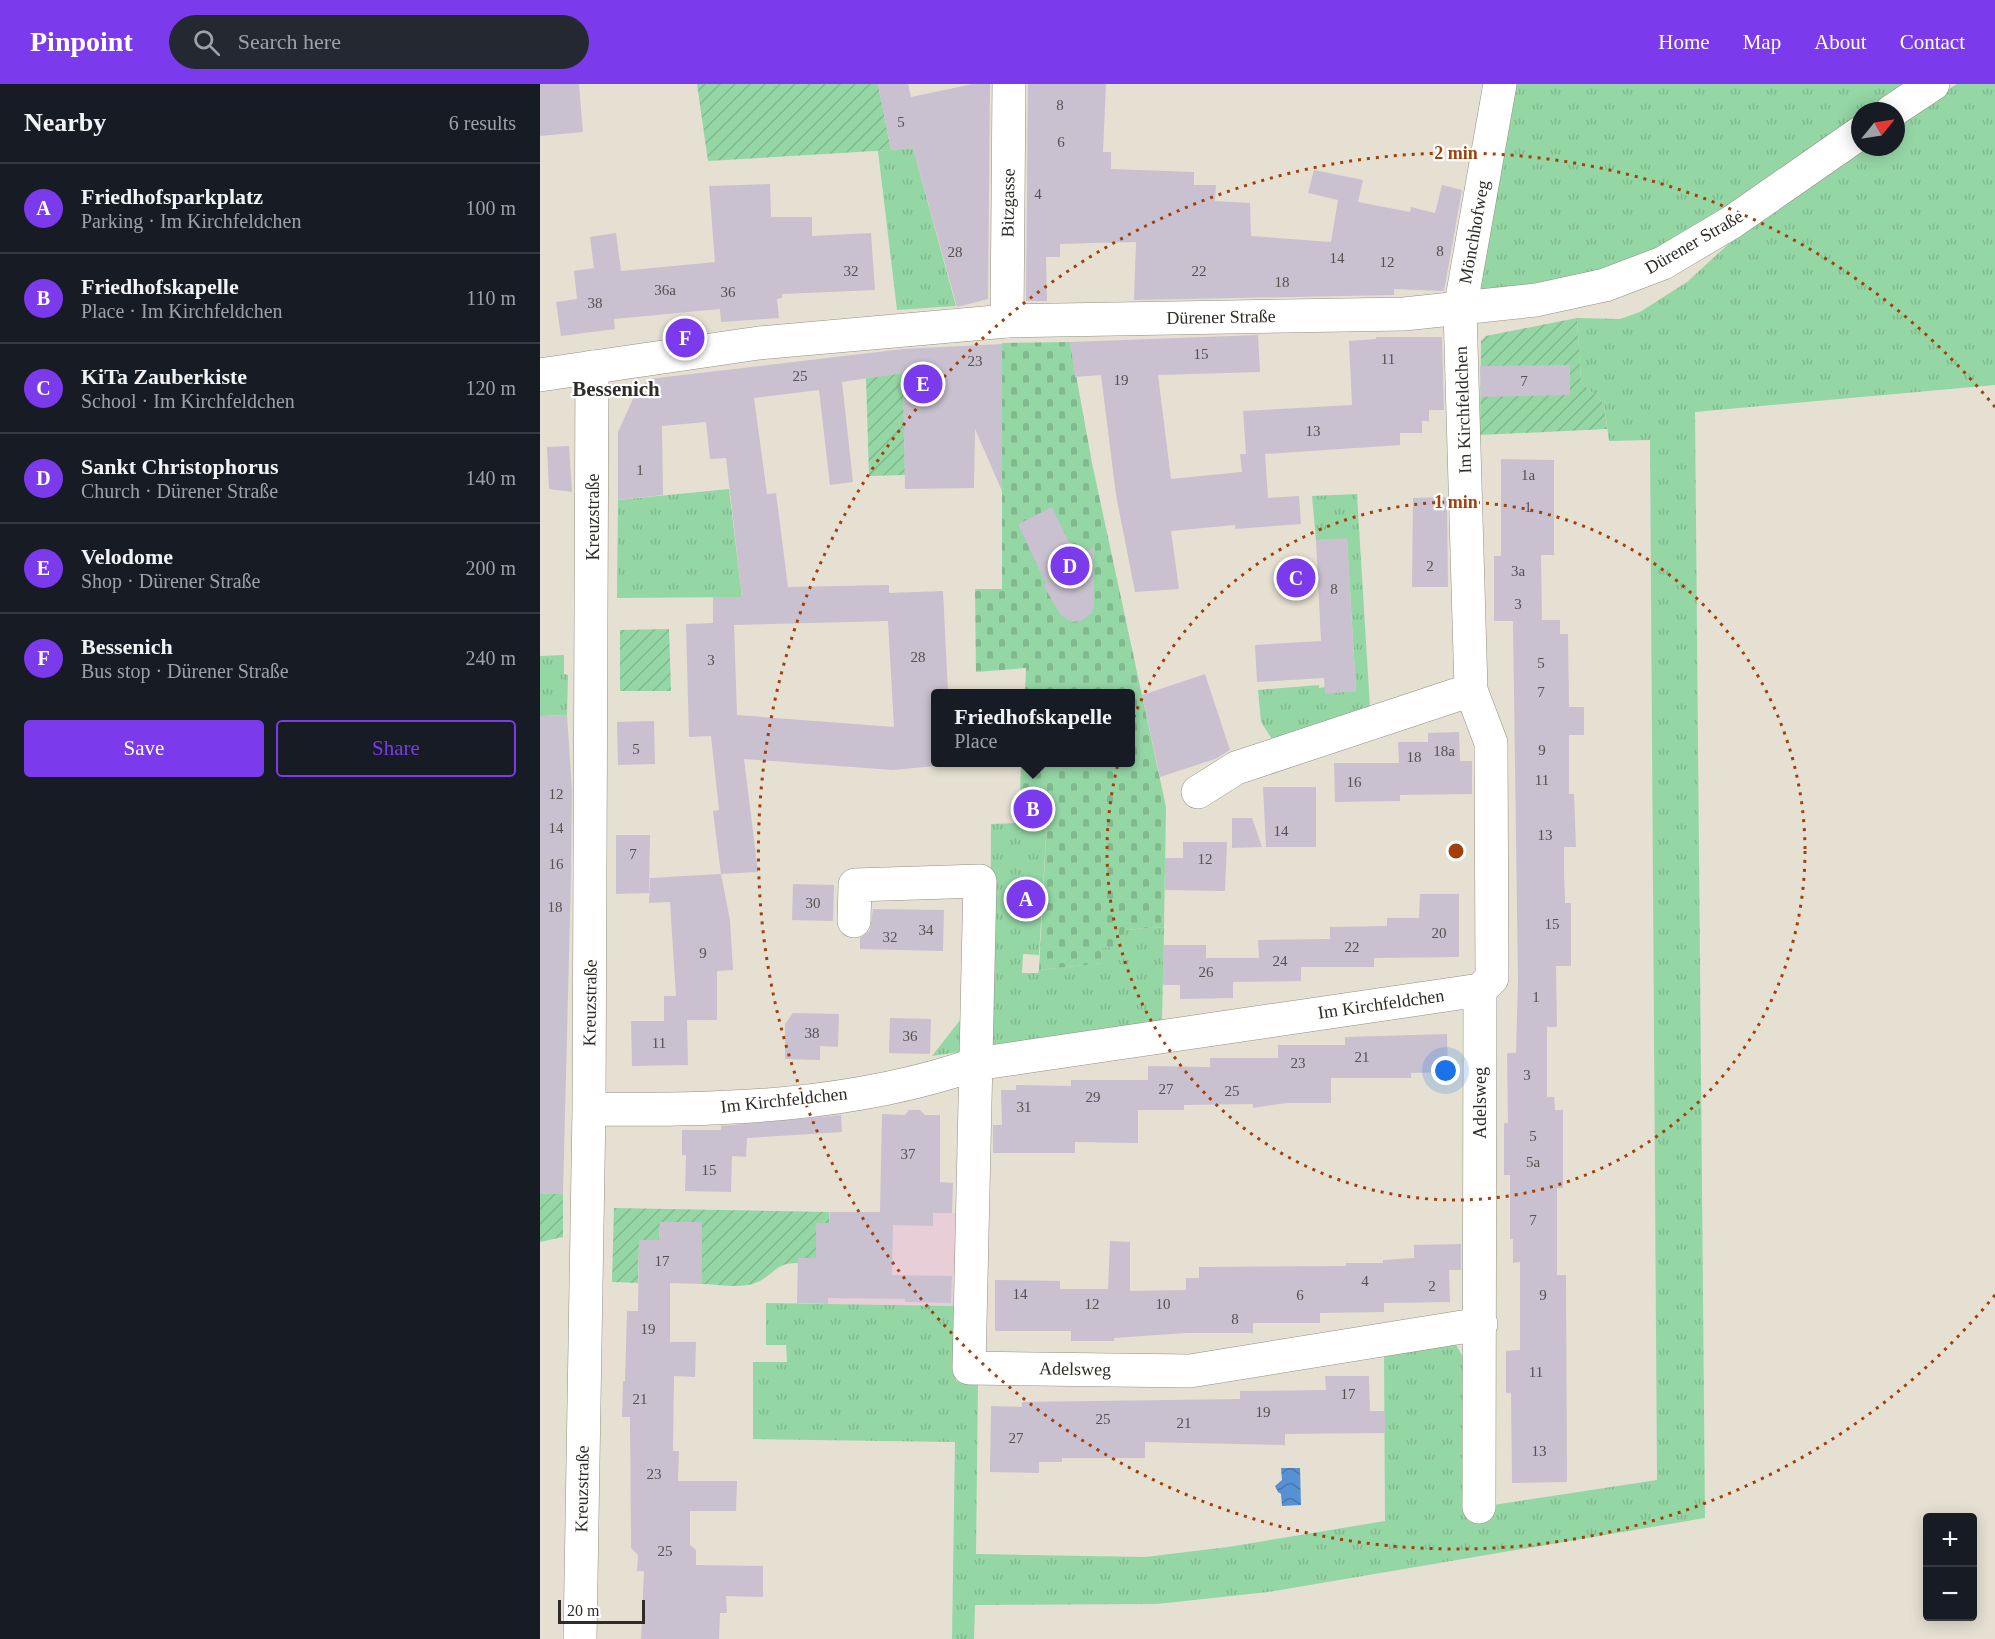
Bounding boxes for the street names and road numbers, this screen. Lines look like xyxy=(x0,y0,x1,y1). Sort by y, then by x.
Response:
street label: Bitzgasse xyxy=(997,168,1019,238)
street label: Mönchhofweg xyxy=(1455,179,1493,285)
street label: Dürener Straße xyxy=(1642,206,1746,278)
street label: Dürener Straße xyxy=(1166,306,1276,328)
street label: Im Kirchfeldchen xyxy=(1451,346,1475,474)
street label: Kreuzstraße xyxy=(583,474,603,560)
street label: Kreuzstraße xyxy=(579,959,601,1047)
street label: Im Kirchfeldchen xyxy=(1317,985,1445,1023)
street label: Adelsweg xyxy=(1470,1067,1490,1139)
street label: Im Kirchfeldchen xyxy=(720,1083,848,1117)
street label: Adelsweg xyxy=(1039,1358,1111,1380)
street label: Kreuzstraße xyxy=(571,1445,593,1533)

